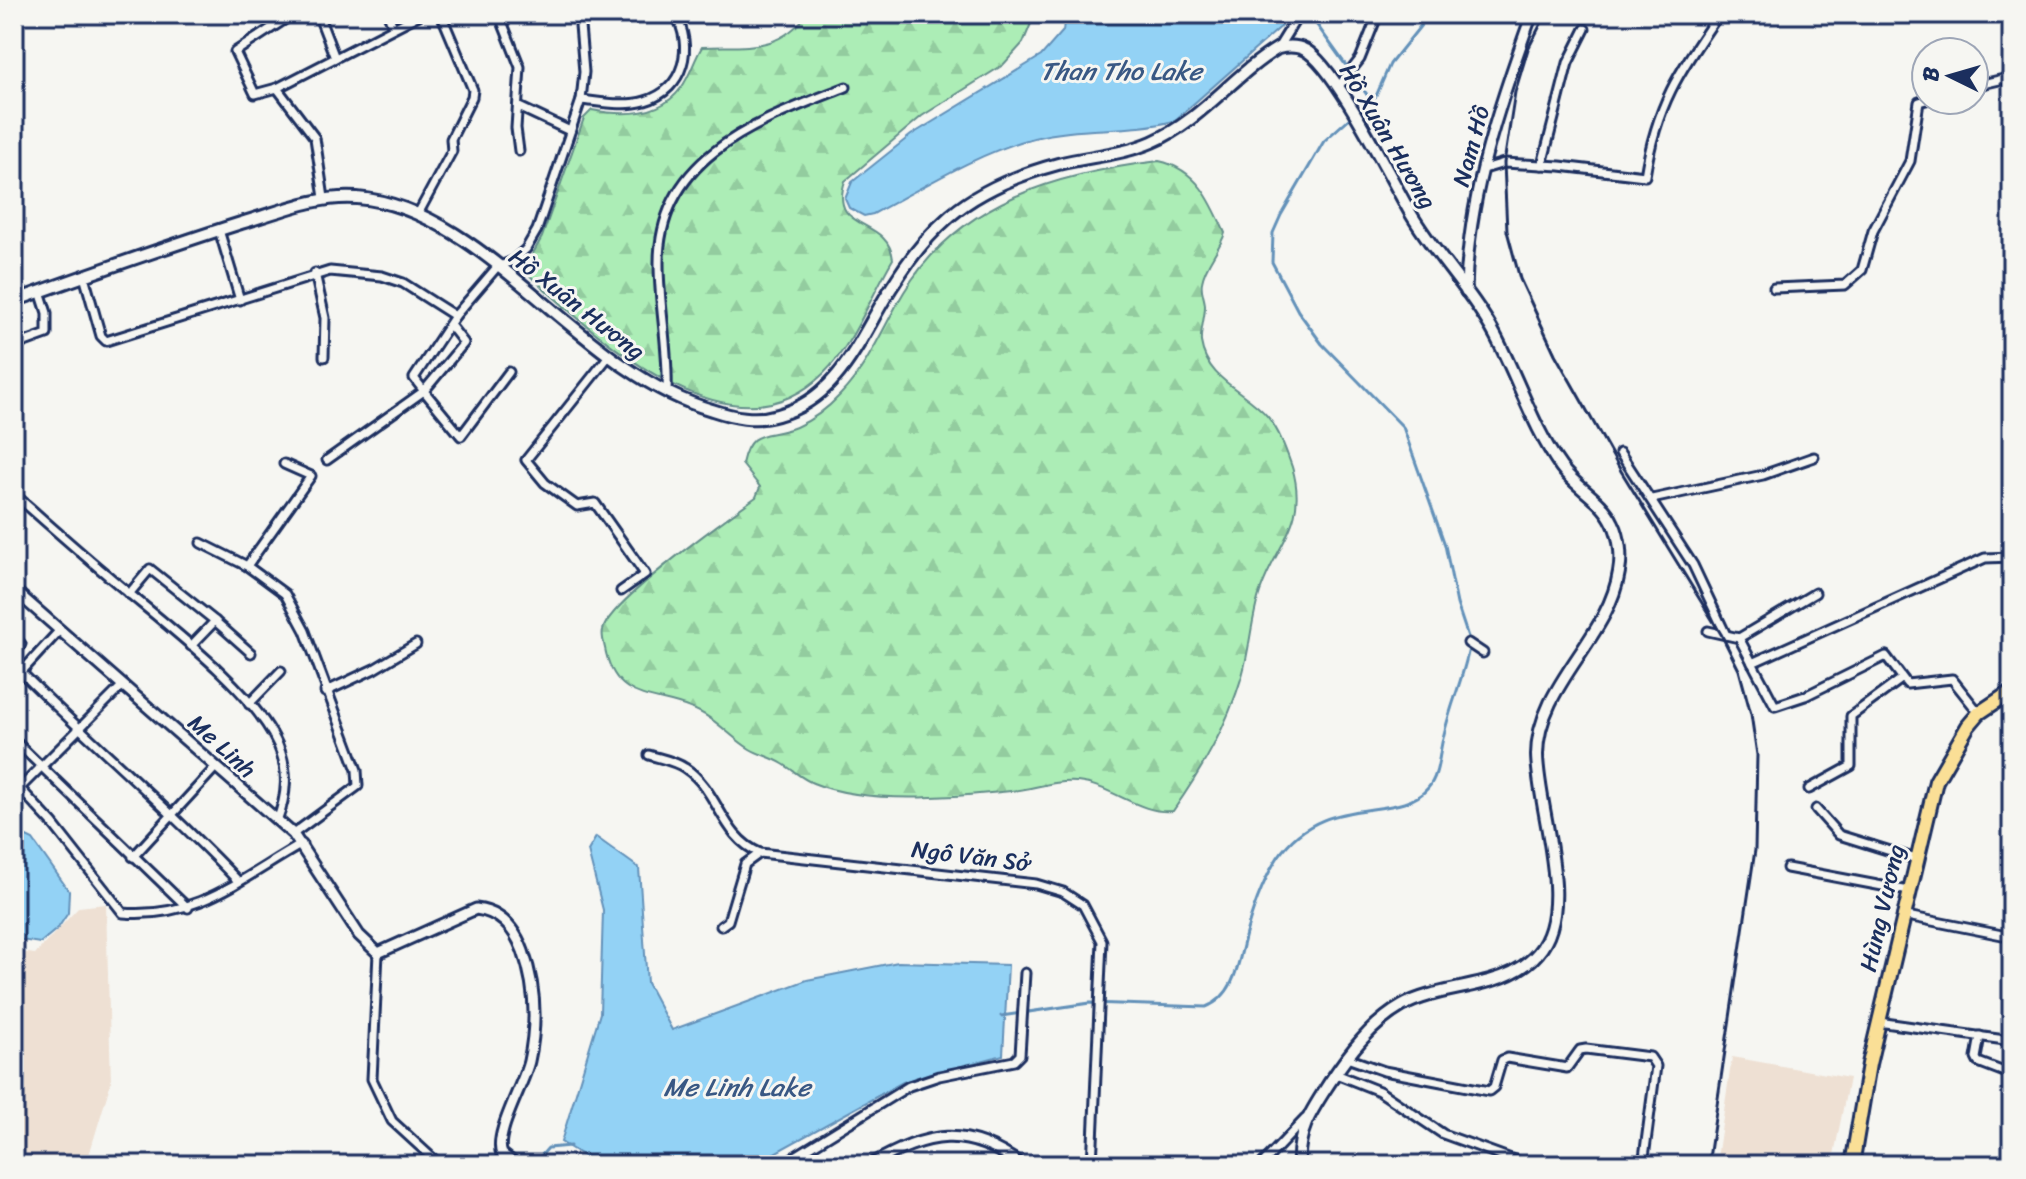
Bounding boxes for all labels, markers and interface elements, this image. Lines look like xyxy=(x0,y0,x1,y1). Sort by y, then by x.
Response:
north arrow xyxy=(1910,36,1990,116)
water label: Than Tho Lake xyxy=(1040,48,1204,94)
street label: Hồ Xuân Hương xyxy=(1328,55,1448,217)
text: B xyxy=(1911,66,1951,83)
street label: Nam Hồ xyxy=(1440,100,1502,191)
street label: Hồ Xuân Hương xyxy=(499,237,655,371)
street label: Me Linh xyxy=(178,703,266,789)
street label: Ngô Văn Sở xyxy=(909,828,1035,884)
street label: Hùng Vương xyxy=(1847,840,1917,976)
water label: Me Linh Lake xyxy=(663,1064,813,1110)

